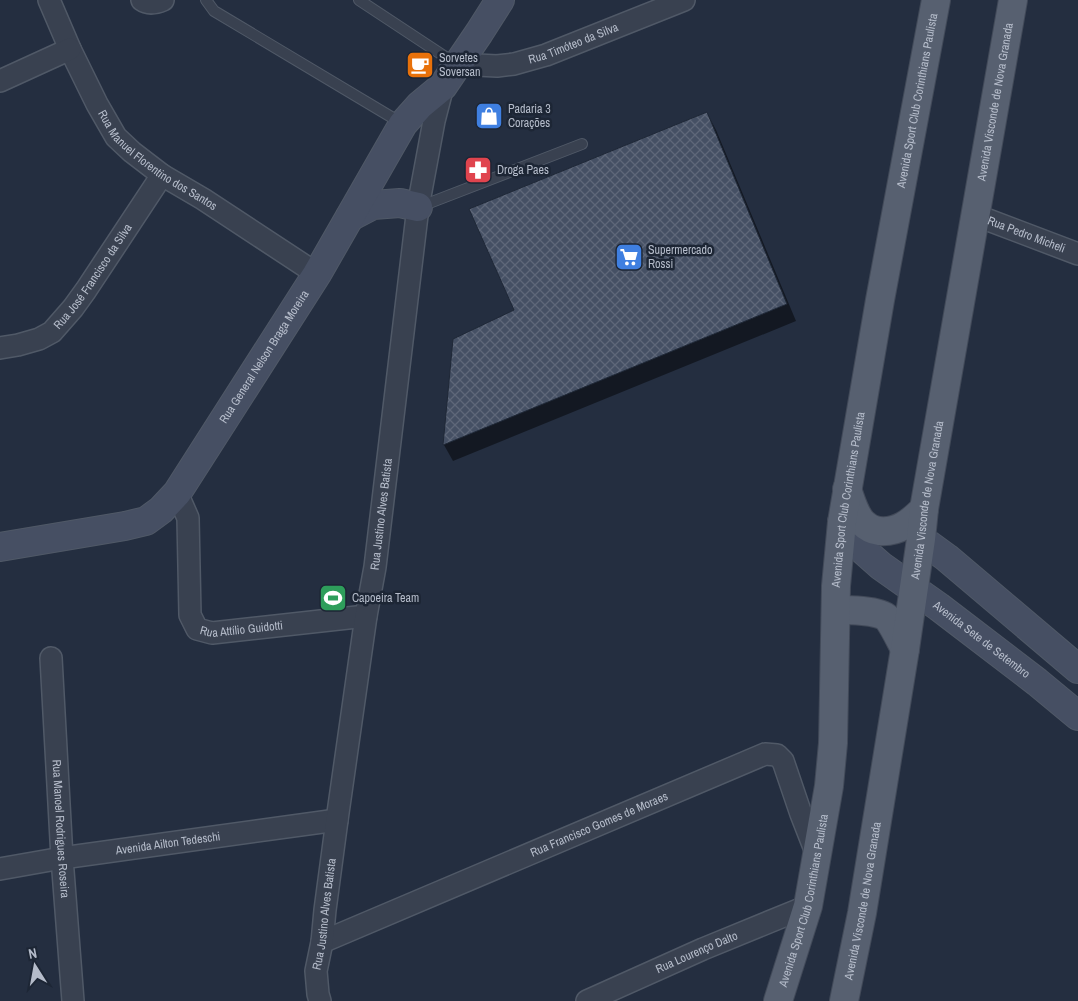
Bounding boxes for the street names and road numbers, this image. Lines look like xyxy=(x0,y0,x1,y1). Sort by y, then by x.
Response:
street label: Avenida Sport Club Corinthians Paulista xyxy=(893,11,941,190)
street label: Rua Timóteo da Silva xyxy=(527,19,621,68)
street label: Avenida Visconde de Nova Granada xyxy=(973,21,1017,183)
street label: Rua Manuel Florentino dos Santos xyxy=(94,107,220,214)
street label: Rua Pedro Micheli xyxy=(985,213,1067,256)
street label: Rua José Francisco da Silva xyxy=(50,220,136,333)
street label: Rua General Nelson Braga Moreira xyxy=(216,287,313,426)
street label: Avenida Sport Club Corinthians Paulista xyxy=(828,410,869,589)
street label: Avenida Visconde de Nova Granada xyxy=(907,419,947,581)
street label: Rua Justino Alves Batista xyxy=(367,457,396,571)
street label: Avenida Sete de Setembro xyxy=(929,597,1033,682)
street label: Rua Attílio Guidotti xyxy=(198,617,284,641)
street label: Rua Manoel Rodrigues Roseira xyxy=(49,759,73,899)
street label: Rua Francisco Gomes de Moraes xyxy=(528,788,670,861)
street label: Avenida Sport Club Corinthians Paulista xyxy=(775,812,832,990)
street label: Avenida Visconde de Nova Granada xyxy=(840,820,885,982)
street label: Avenida Ailton Tedeschi xyxy=(114,828,221,859)
street label: Rua Justino Alves Batista xyxy=(308,857,340,971)
street label: Rua Lourenço Dalto xyxy=(653,928,740,977)

